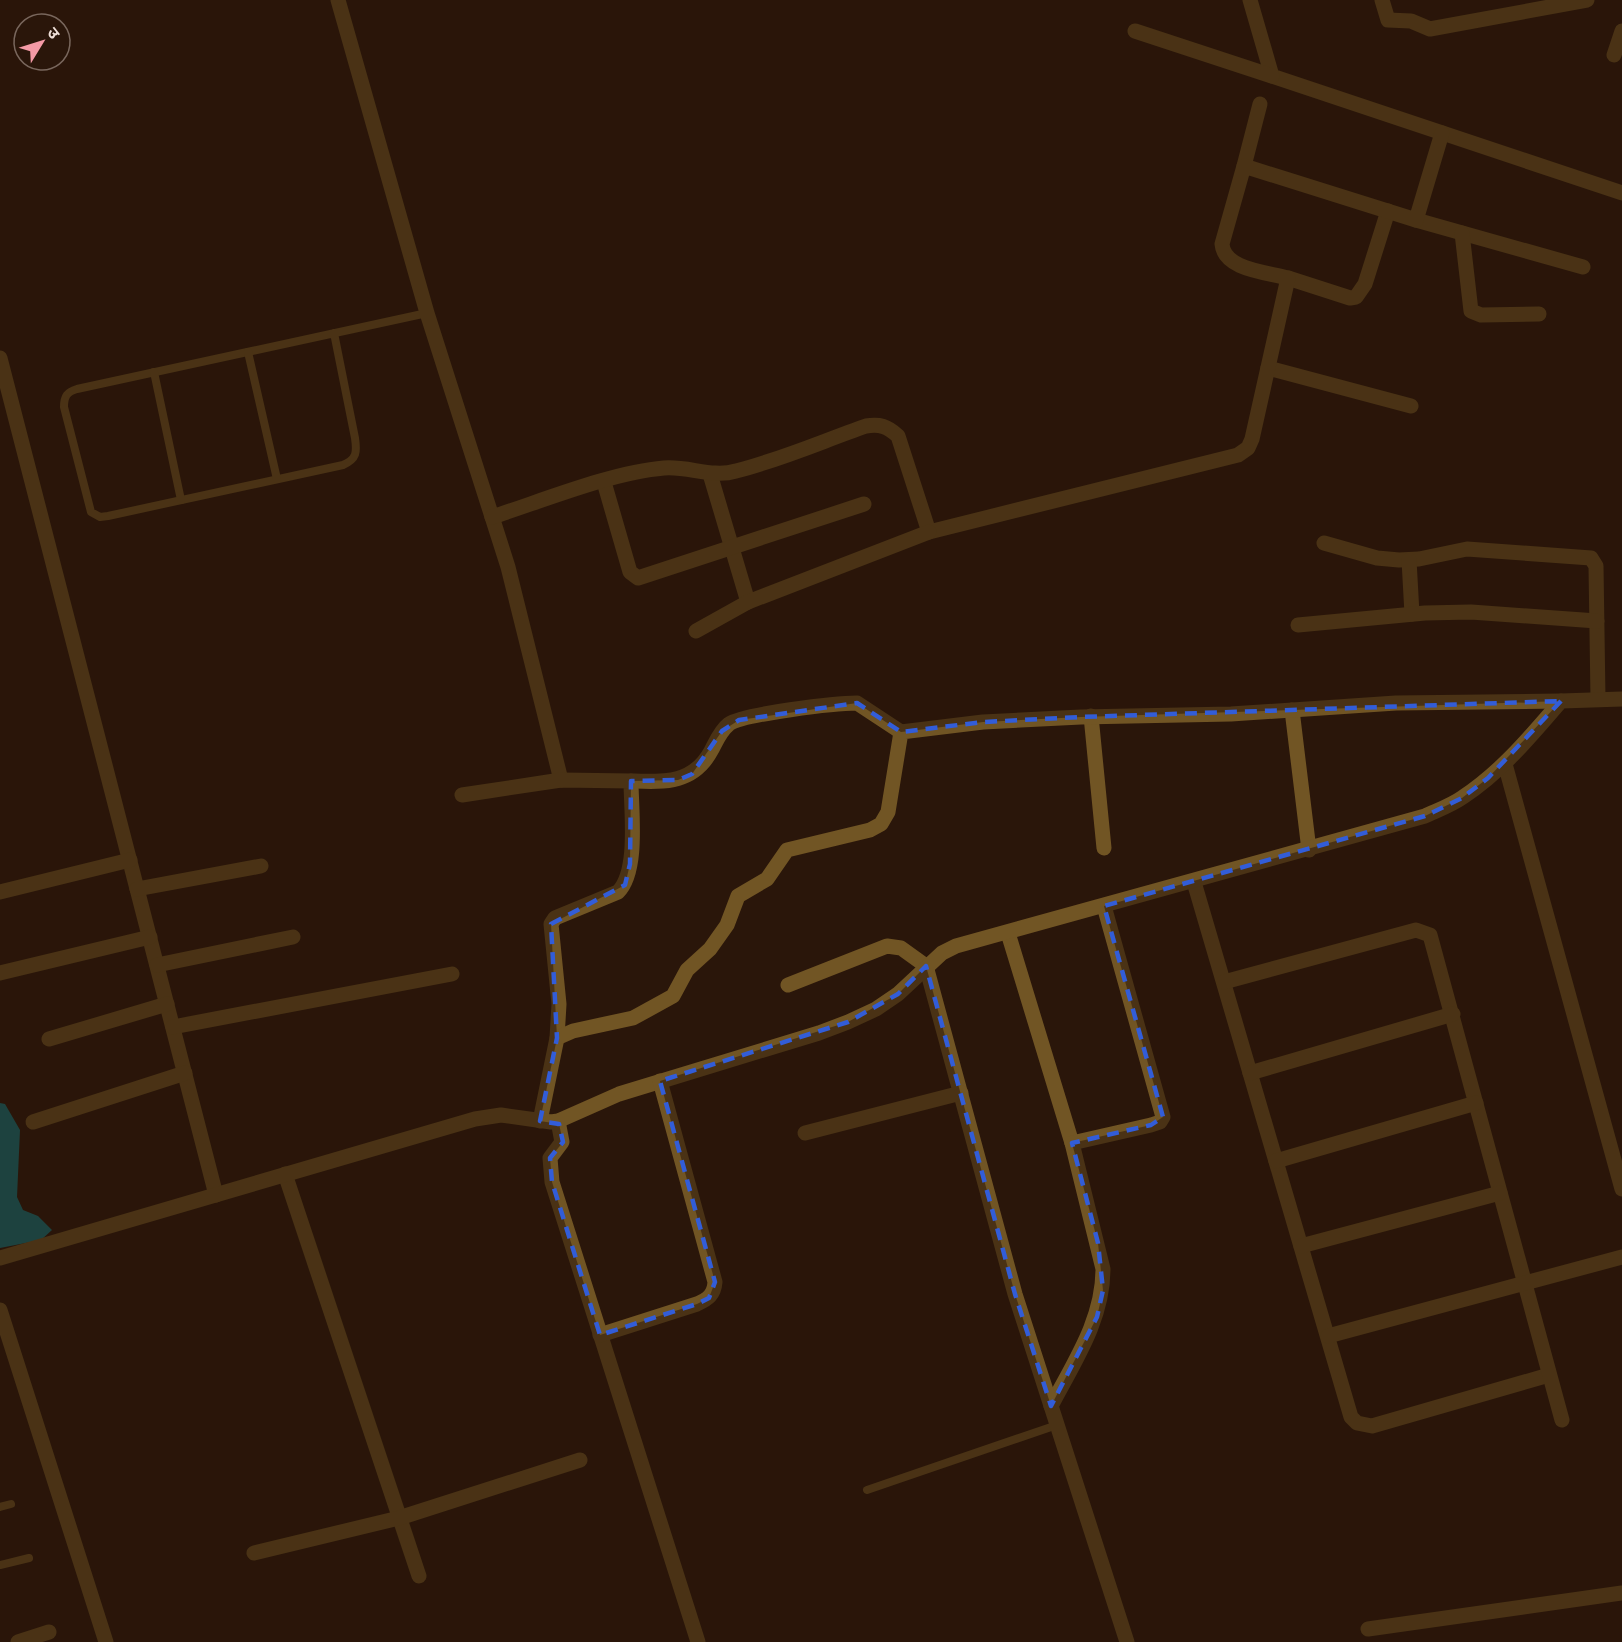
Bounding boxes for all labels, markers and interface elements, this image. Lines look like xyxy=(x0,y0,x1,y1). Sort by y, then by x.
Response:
north arrow xyxy=(12,12,72,72)
text: उ xyxy=(41,24,63,44)

